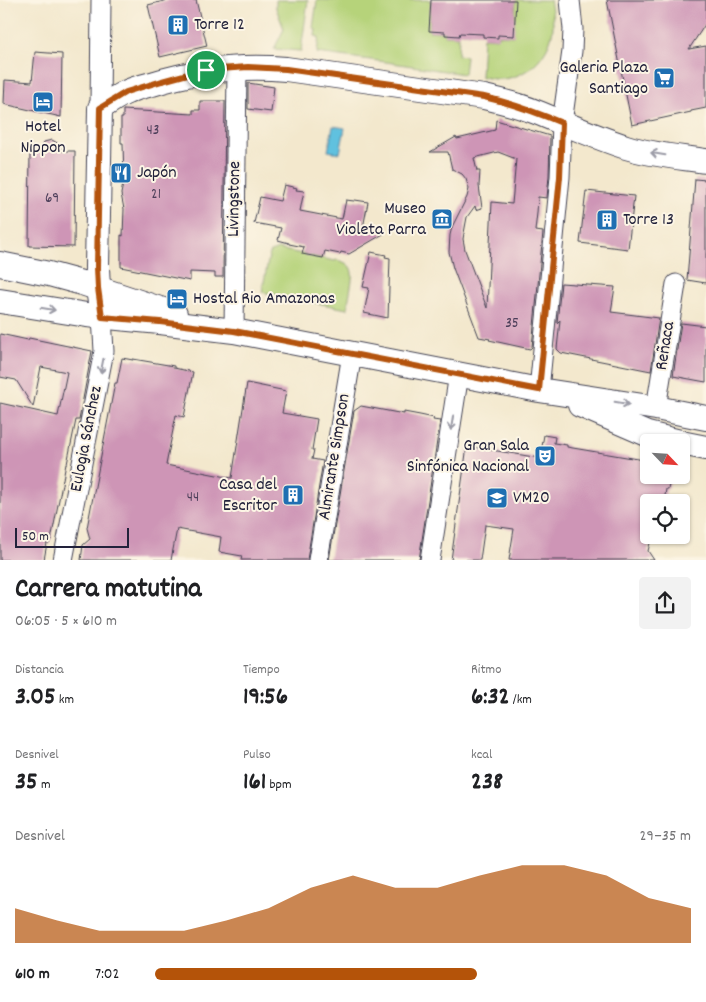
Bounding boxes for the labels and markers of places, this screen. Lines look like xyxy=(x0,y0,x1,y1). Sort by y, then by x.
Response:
building icon: Torre 12 xyxy=(166,13,190,37)
place label: Torre 12 xyxy=(194,13,245,38)
pin xyxy=(185,49,227,91)
place label: Galeria Plaza Santiago xyxy=(560,56,649,102)
supermarket icon: Galeria Plaza Santiago xyxy=(652,66,676,90)
hotel icon: Hotel Nippon xyxy=(31,90,55,114)
place label: Hotel Nippon xyxy=(20,115,66,161)
restaurant icon: Japón xyxy=(109,161,133,185)
place label: Japón xyxy=(137,161,177,186)
place label: Museo Violeta Parra xyxy=(336,197,427,243)
museum icon: Museo Violeta Parra xyxy=(430,207,454,231)
building icon: Torre 13 xyxy=(595,208,619,232)
place label: Torre 13 xyxy=(623,208,674,233)
hotel icon: Hostal Rio Amazonas xyxy=(165,287,189,311)
place label: Hostal Rio Amazonas xyxy=(193,287,335,312)
place label: Gran Sala Sinfónica Nacional xyxy=(407,434,530,480)
theatre icon: Gran Sala Sinfónica Nacional xyxy=(533,444,557,468)
place label: Casa del Escritor xyxy=(219,473,278,519)
building icon: Casa del Escritor xyxy=(281,483,305,507)
school or university icon: VM20 xyxy=(485,486,509,510)
place label: VM20 xyxy=(513,486,550,511)

